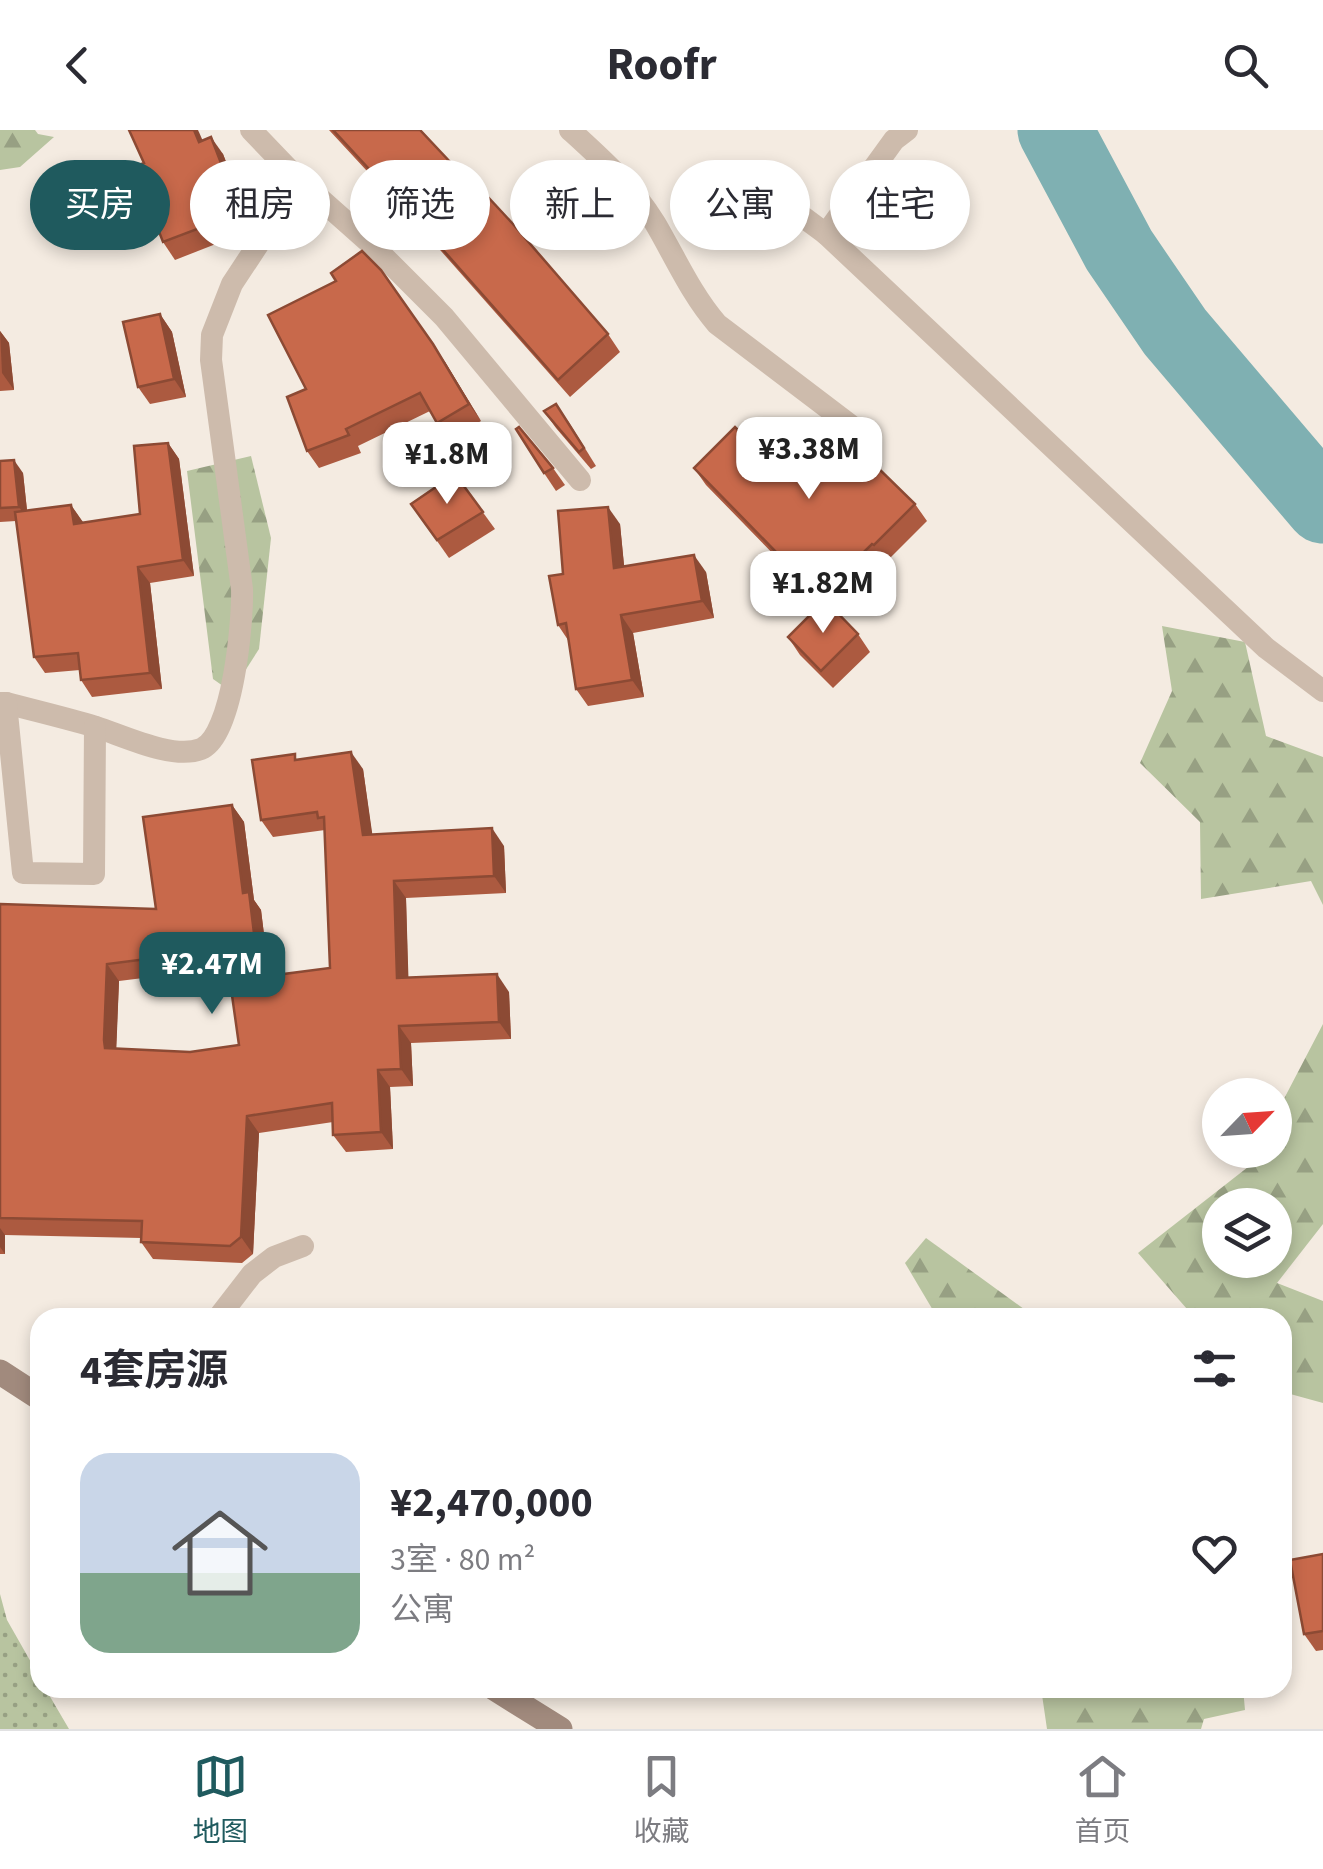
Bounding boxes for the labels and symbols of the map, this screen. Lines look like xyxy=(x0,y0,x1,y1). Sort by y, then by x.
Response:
pin: ¥3.38M xyxy=(728,417,890,502)
pin: ¥1.8M xyxy=(377,422,517,507)
pin: ¥1.82M xyxy=(742,551,904,636)
pin: ¥2.47M xyxy=(131,932,293,1017)
north arrow xyxy=(1202,1078,1292,1168)

